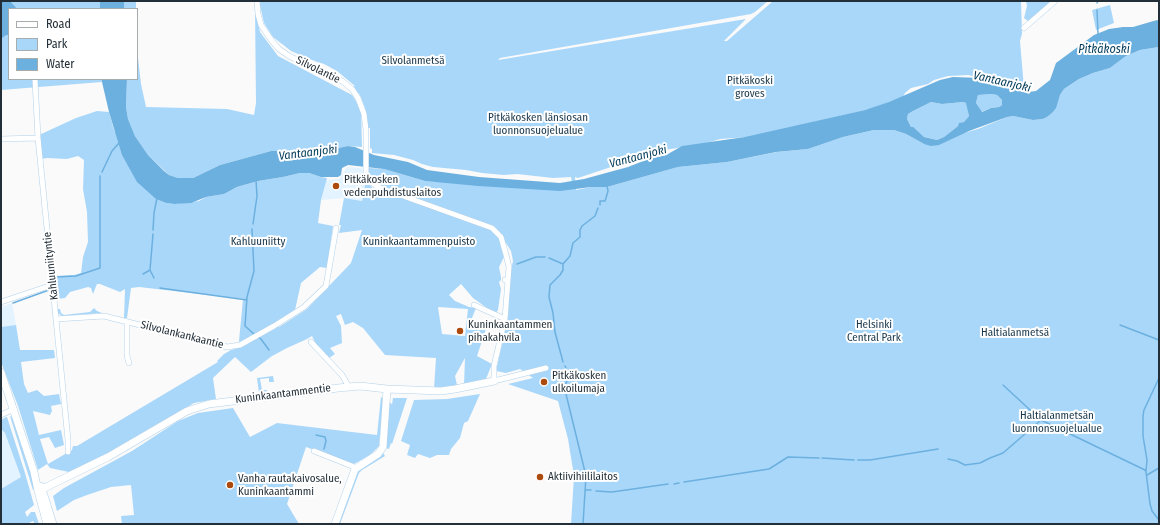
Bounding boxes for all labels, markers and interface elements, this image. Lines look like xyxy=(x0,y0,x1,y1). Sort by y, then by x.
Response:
legend xyxy=(8,8,138,80)
text: Road xyxy=(46,17,71,31)
text: Park xyxy=(46,37,67,51)
water label: Pitkäkoski xyxy=(1078,43,1130,57)
street label: Silvolantie xyxy=(294,54,342,86)
park label: Silvolanmetsä xyxy=(381,54,445,68)
text: Water xyxy=(46,57,74,71)
water label: Vantaanjoki xyxy=(972,68,1032,96)
park label: Pitkäkoski groves xyxy=(727,74,773,100)
park label: Pitkäkosken länsiosan luonnonsuojelualue xyxy=(488,111,588,137)
water label: Vantaanjoki xyxy=(278,142,338,164)
water label: Vantaanjoki xyxy=(608,142,668,172)
place label: Pitkäkosken vedenpuhdistuslaitos xyxy=(344,173,441,199)
marker: Pitkäkosken vedenpuhdistuslaitos xyxy=(331,181,341,191)
street label: Kahluuniityntie xyxy=(41,231,61,301)
park label: Kahluuniitty xyxy=(231,235,285,249)
park label: Kuninkaantammenpuisto xyxy=(363,235,475,249)
street label: Silvolankankaantie xyxy=(139,318,225,352)
place label: Kuninkaantammen pihakahvila xyxy=(468,318,552,344)
park label: Helsinki Central Park xyxy=(847,318,901,344)
marker: Kuninkaantammen pihakahvila xyxy=(455,326,465,336)
park label: Haltialanmetsä xyxy=(981,326,1049,340)
place label: Pitkäkosken ulkoilumaja xyxy=(552,369,606,395)
marker: Pitkäkosken ulkoilumaja xyxy=(539,377,549,387)
street label: Kuninkaantammentie xyxy=(234,382,332,406)
park label: Haltialanmetsän luonnonsuojelualue xyxy=(1012,409,1102,435)
place label: Aktiivihiililaitos xyxy=(548,470,618,484)
place label: Vanha rautakaivosalue, Kuninkaantammi xyxy=(238,472,342,498)
marker: Aktiivihiililaitos xyxy=(535,472,545,482)
marker: Vanha rautakaivosalue, Kuninkaantammi xyxy=(225,480,235,490)

